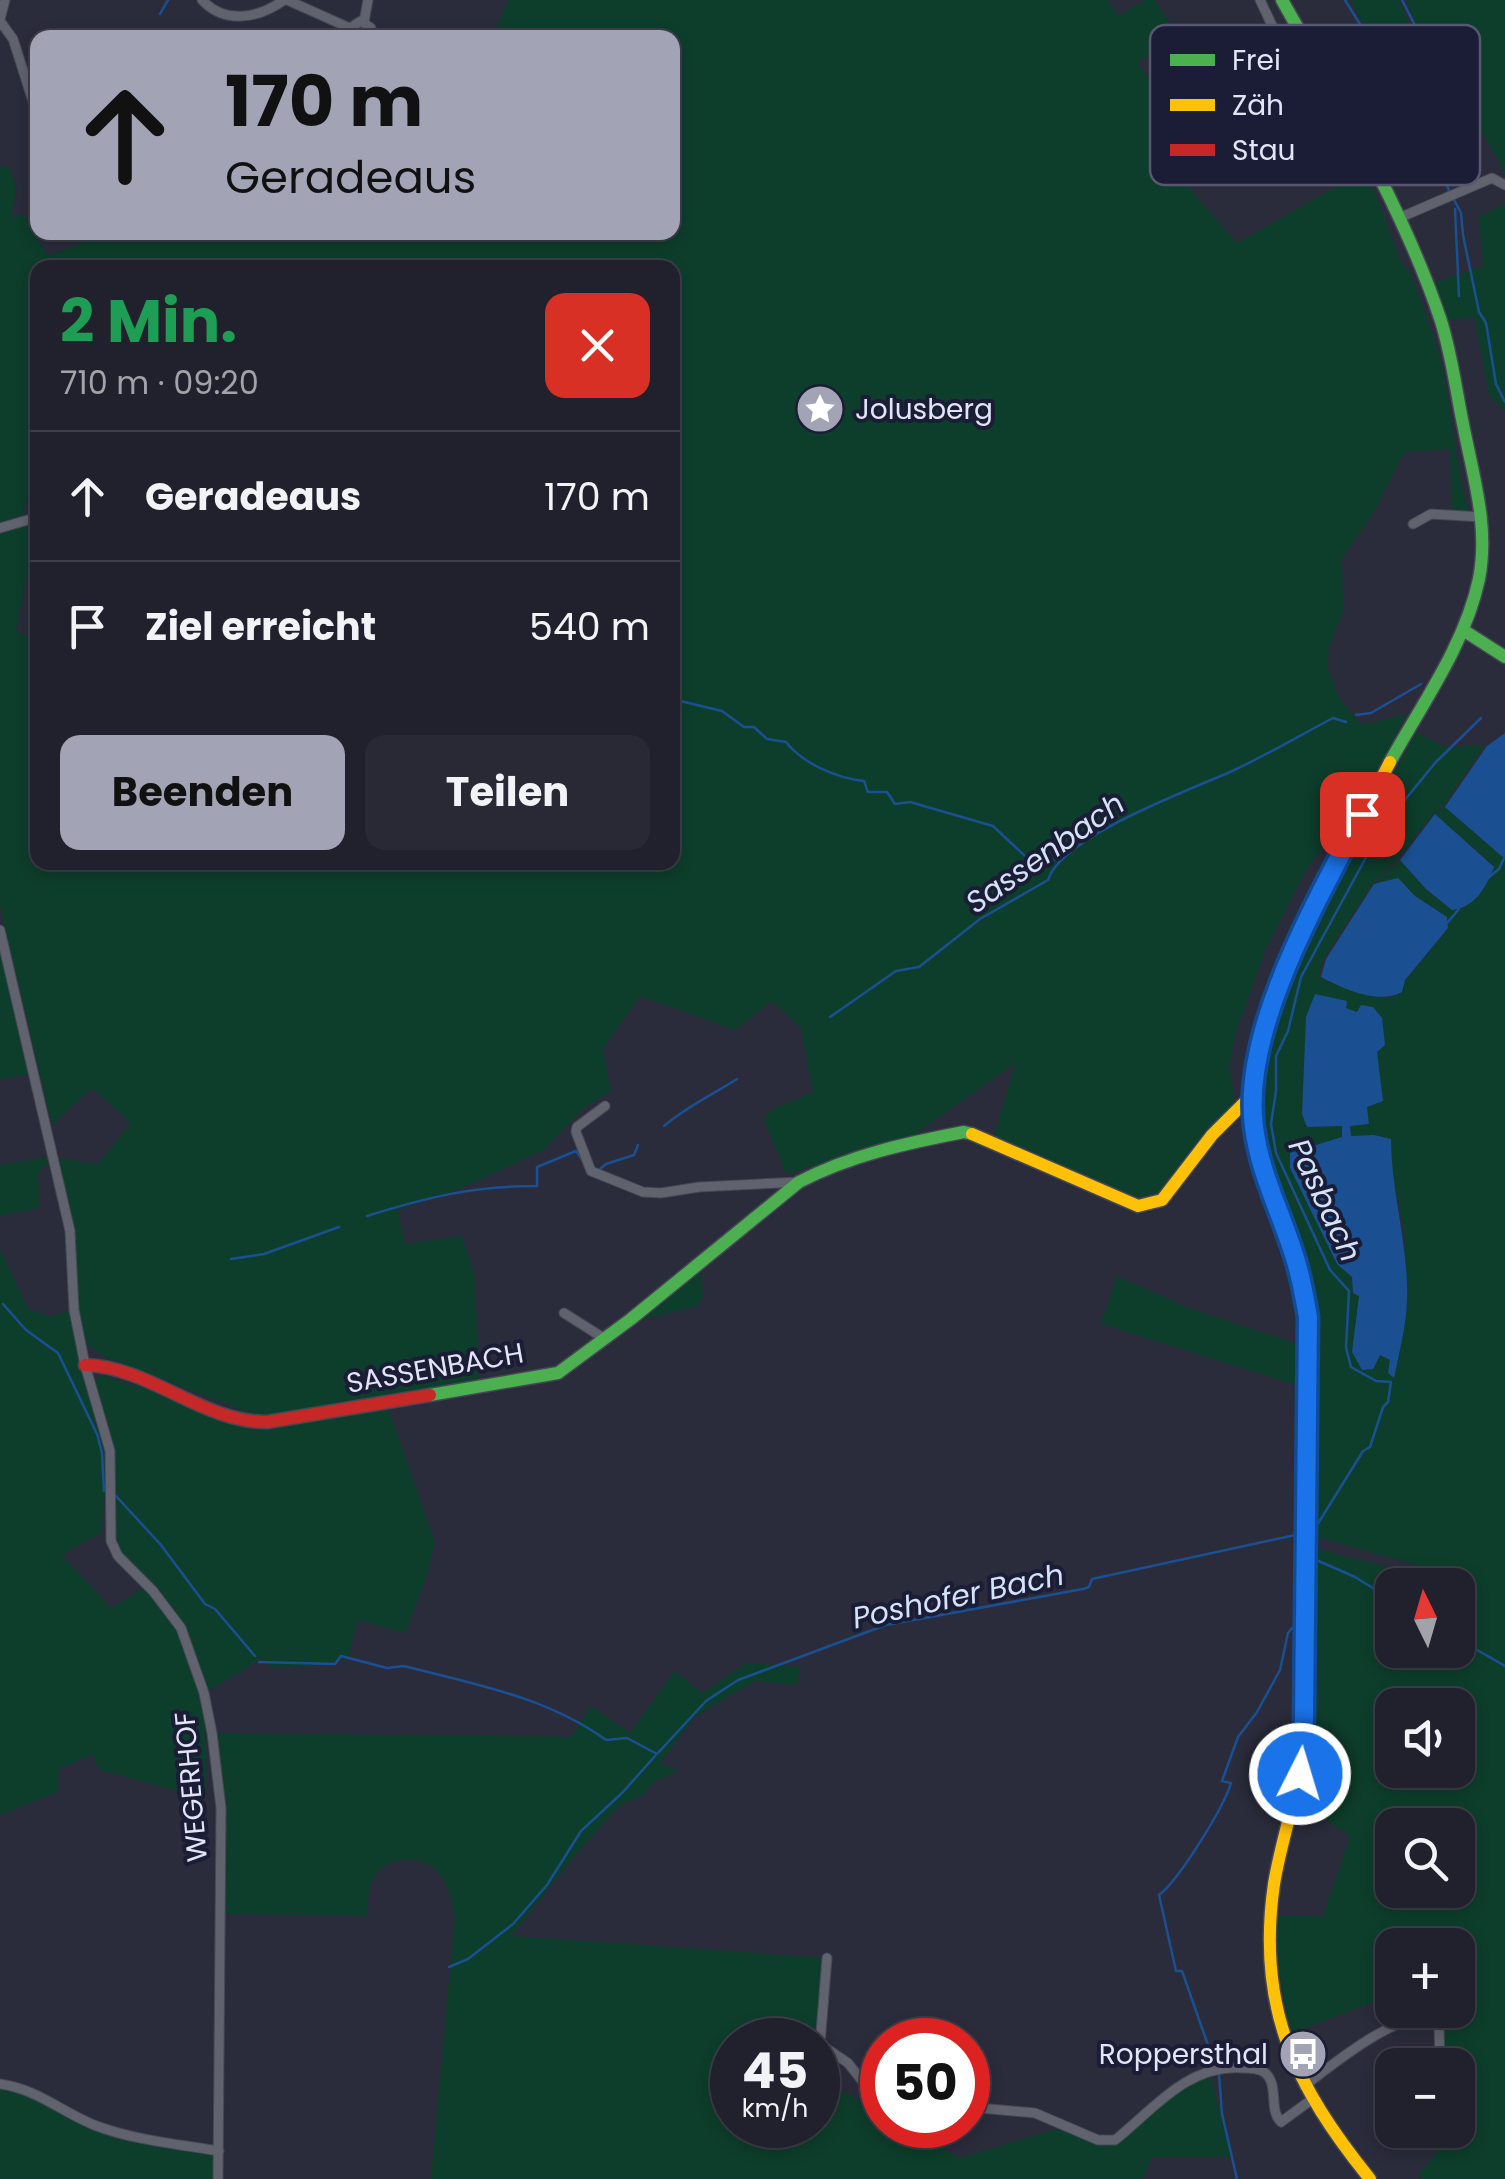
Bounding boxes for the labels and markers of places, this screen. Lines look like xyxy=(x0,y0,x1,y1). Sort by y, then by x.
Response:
place icon: Jolusberg xyxy=(794,383,846,435)
place label: Jolusberg xyxy=(855,390,993,429)
pin xyxy=(1320,772,1405,857)
bus stop icon: Roppersthal xyxy=(1277,2028,1329,2080)
place label: Roppersthal xyxy=(1099,2035,1268,2074)

